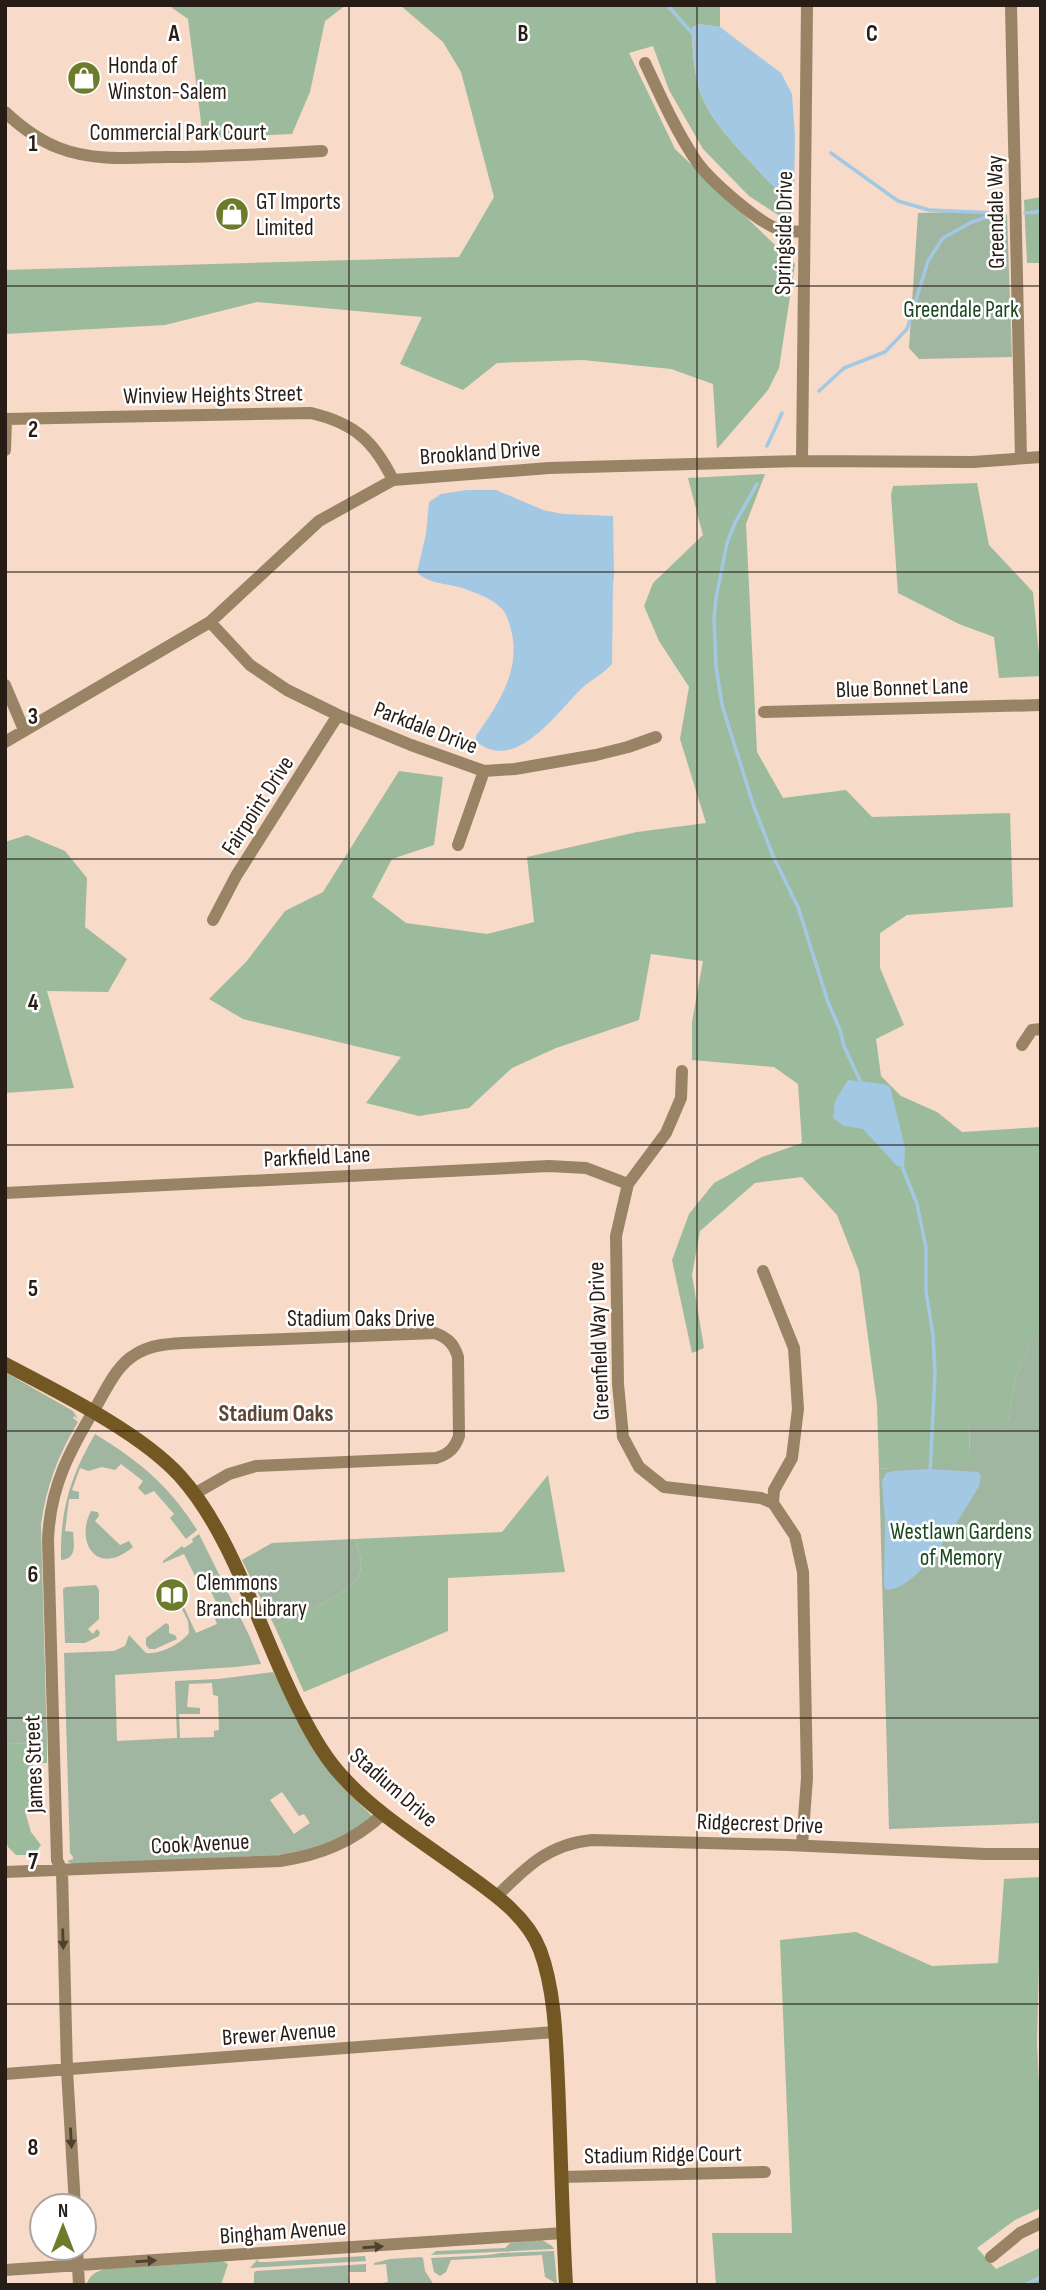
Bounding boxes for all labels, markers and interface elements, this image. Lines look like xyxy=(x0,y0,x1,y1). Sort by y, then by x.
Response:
text: A xyxy=(168,20,181,48)
text: B xyxy=(518,20,529,48)
text: C xyxy=(866,20,878,48)
place label: Honda of Winston-Salem xyxy=(108,52,227,106)
shop icon: Honda of Winston-Salem xyxy=(65,59,103,97)
street label: Commercial Park Court xyxy=(89,119,267,147)
text: 1 xyxy=(28,130,38,158)
street label: Greendale Way xyxy=(981,155,1011,269)
street label: Springside Drive xyxy=(769,171,799,295)
place label: GT Imports Limited xyxy=(256,188,341,242)
shop icon: GT Imports Limited xyxy=(213,195,251,233)
park label: Greendale Park xyxy=(903,296,1019,324)
street label: Winview Heights Street xyxy=(123,379,303,411)
text: 2 xyxy=(28,416,38,444)
street label: Brookland Drive xyxy=(419,435,541,471)
street label: Blue Bonnet Lane xyxy=(835,672,969,704)
street label: Parkdale Drive xyxy=(370,695,482,761)
text: 3 xyxy=(28,703,38,731)
street label: Fairpoint Drive xyxy=(216,751,300,860)
text: 4 xyxy=(28,989,39,1017)
street label: Parkfield Lane xyxy=(263,1140,371,1174)
street label: Greenfield Way Drive xyxy=(582,1261,616,1421)
text: 5 xyxy=(28,1275,38,1303)
street label: Stadium Oaks Drive xyxy=(287,1305,435,1333)
district label: Stadium Oaks xyxy=(218,1399,334,1428)
park label: Westlawn Gardens of Memory xyxy=(890,1518,1032,1572)
text: 6 xyxy=(28,1561,38,1589)
place label: Clemmons Branch Library xyxy=(196,1569,307,1623)
library icon: Clemmons Branch Library xyxy=(153,1576,191,1614)
street label: James Street xyxy=(18,1714,50,1814)
street label: Stadium Drive xyxy=(344,1742,443,1834)
street label: Ridgecrest Drive xyxy=(696,1808,824,1840)
street label: Cook Avenue xyxy=(150,1827,250,1861)
text: 7 xyxy=(28,1848,38,1876)
one-way arrow xyxy=(58,1928,69,1950)
street label: Brewer Avenue xyxy=(221,2016,337,2052)
one-way arrow xyxy=(66,2127,77,2149)
text: 8 xyxy=(28,2134,39,2162)
street label: Stadium Ridge Court xyxy=(584,2140,742,2170)
north arrow xyxy=(28,2192,98,2262)
text: N xyxy=(58,2200,68,2223)
street label: Bingham Avenue xyxy=(219,2214,347,2250)
one-way arrow xyxy=(362,2241,384,2252)
one-way arrow xyxy=(135,2255,157,2266)

